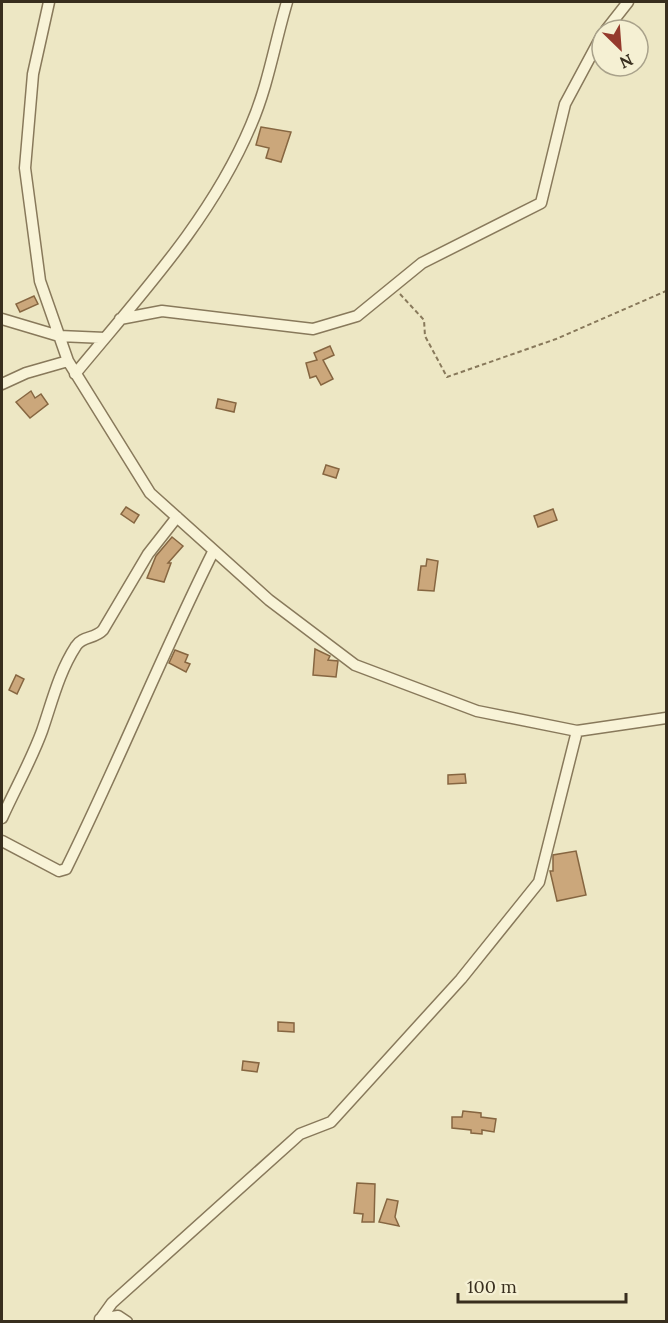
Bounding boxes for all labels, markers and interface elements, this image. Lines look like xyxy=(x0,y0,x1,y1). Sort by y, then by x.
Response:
north arrow xyxy=(590,18,650,78)
text: N xyxy=(617,50,636,73)
scale bar xyxy=(458,1266,626,1304)
text: 100 m xyxy=(467,1275,517,1298)

